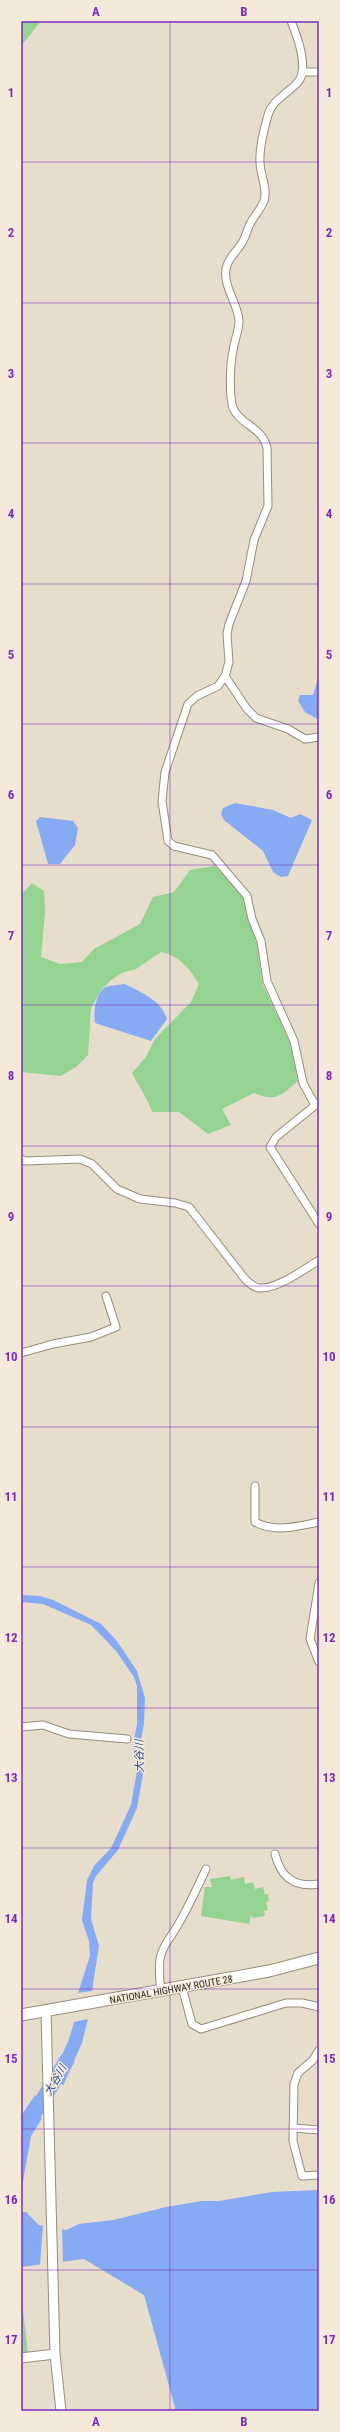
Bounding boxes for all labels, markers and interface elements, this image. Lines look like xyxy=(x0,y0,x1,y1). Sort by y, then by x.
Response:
text: A xyxy=(92,4,100,19)
text: B xyxy=(240,4,248,19)
text: 1 xyxy=(8,85,14,100)
text: 1 xyxy=(326,85,332,100)
text: 2 xyxy=(8,225,15,240)
text: 2 xyxy=(326,225,333,240)
text: 3 xyxy=(8,366,14,381)
text: 3 xyxy=(326,366,332,381)
text: 4 xyxy=(8,506,15,521)
text: 4 xyxy=(326,506,333,521)
text: 5 xyxy=(8,647,15,662)
text: 5 xyxy=(326,647,333,662)
text: 6 xyxy=(8,787,15,802)
text: 6 xyxy=(326,787,333,802)
text: 7 xyxy=(8,928,15,943)
text: 7 xyxy=(326,928,333,943)
text: 8 xyxy=(8,1068,14,1083)
text: 8 xyxy=(326,1068,332,1083)
text: 9 xyxy=(8,1209,14,1224)
text: 9 xyxy=(326,1209,332,1224)
text: 10 xyxy=(4,1349,18,1364)
text: 10 xyxy=(322,1349,336,1364)
text: 11 xyxy=(4,1489,18,1504)
text: 11 xyxy=(322,1489,336,1504)
text: 12 xyxy=(4,1630,18,1645)
text: 12 xyxy=(322,1630,336,1645)
water label: 大谷川 xyxy=(133,1738,146,1773)
text: 13 xyxy=(4,1770,18,1785)
text: 13 xyxy=(322,1770,336,1785)
text: 14 xyxy=(4,1911,18,1926)
text: 14 xyxy=(322,1911,336,1926)
street label: NATIONAL HIGHWAY ROUTE 28 xyxy=(109,1973,233,2006)
text: 15 xyxy=(4,2051,18,2066)
text: 15 xyxy=(322,2051,336,2066)
water label: 大谷川 xyxy=(42,2062,70,2098)
text: 16 xyxy=(4,2192,18,2207)
text: 16 xyxy=(322,2192,336,2207)
text: 17 xyxy=(4,2332,18,2347)
text: 17 xyxy=(322,2332,336,2347)
text: A xyxy=(92,2414,100,2429)
text: B xyxy=(240,2414,248,2429)

